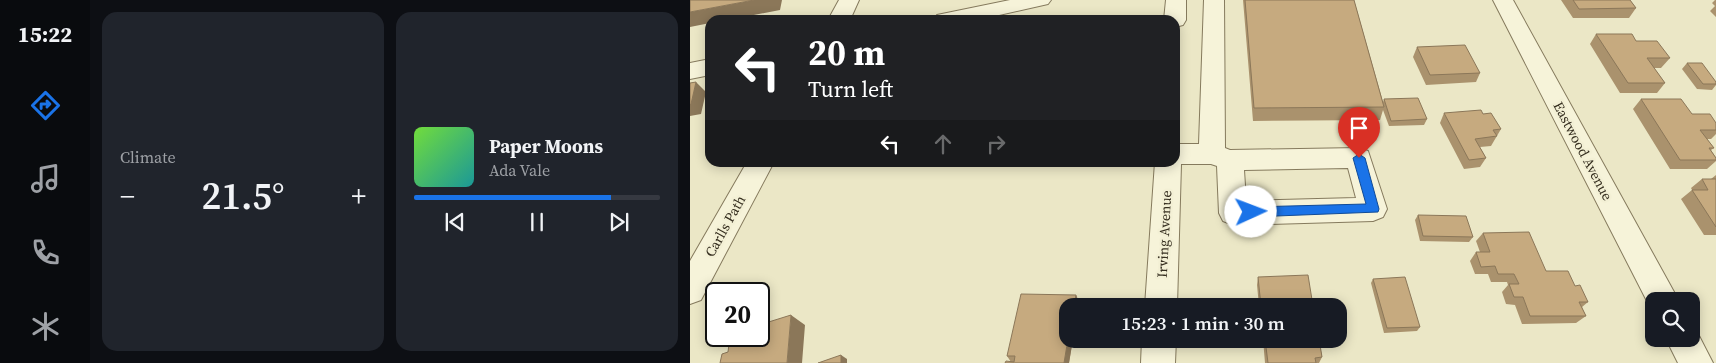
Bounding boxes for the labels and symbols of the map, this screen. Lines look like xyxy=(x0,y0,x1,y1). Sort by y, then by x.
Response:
street label: Eastwood Avenue xyxy=(1549,98,1617,204)
pin xyxy=(1338,107,1380,158)
position arrow xyxy=(1224,185,1276,237)
street label: Irving Avenue xyxy=(1152,190,1176,278)
street label: Carlls Path xyxy=(700,192,750,260)
speed limit sign: 20 xyxy=(705,282,770,347)

